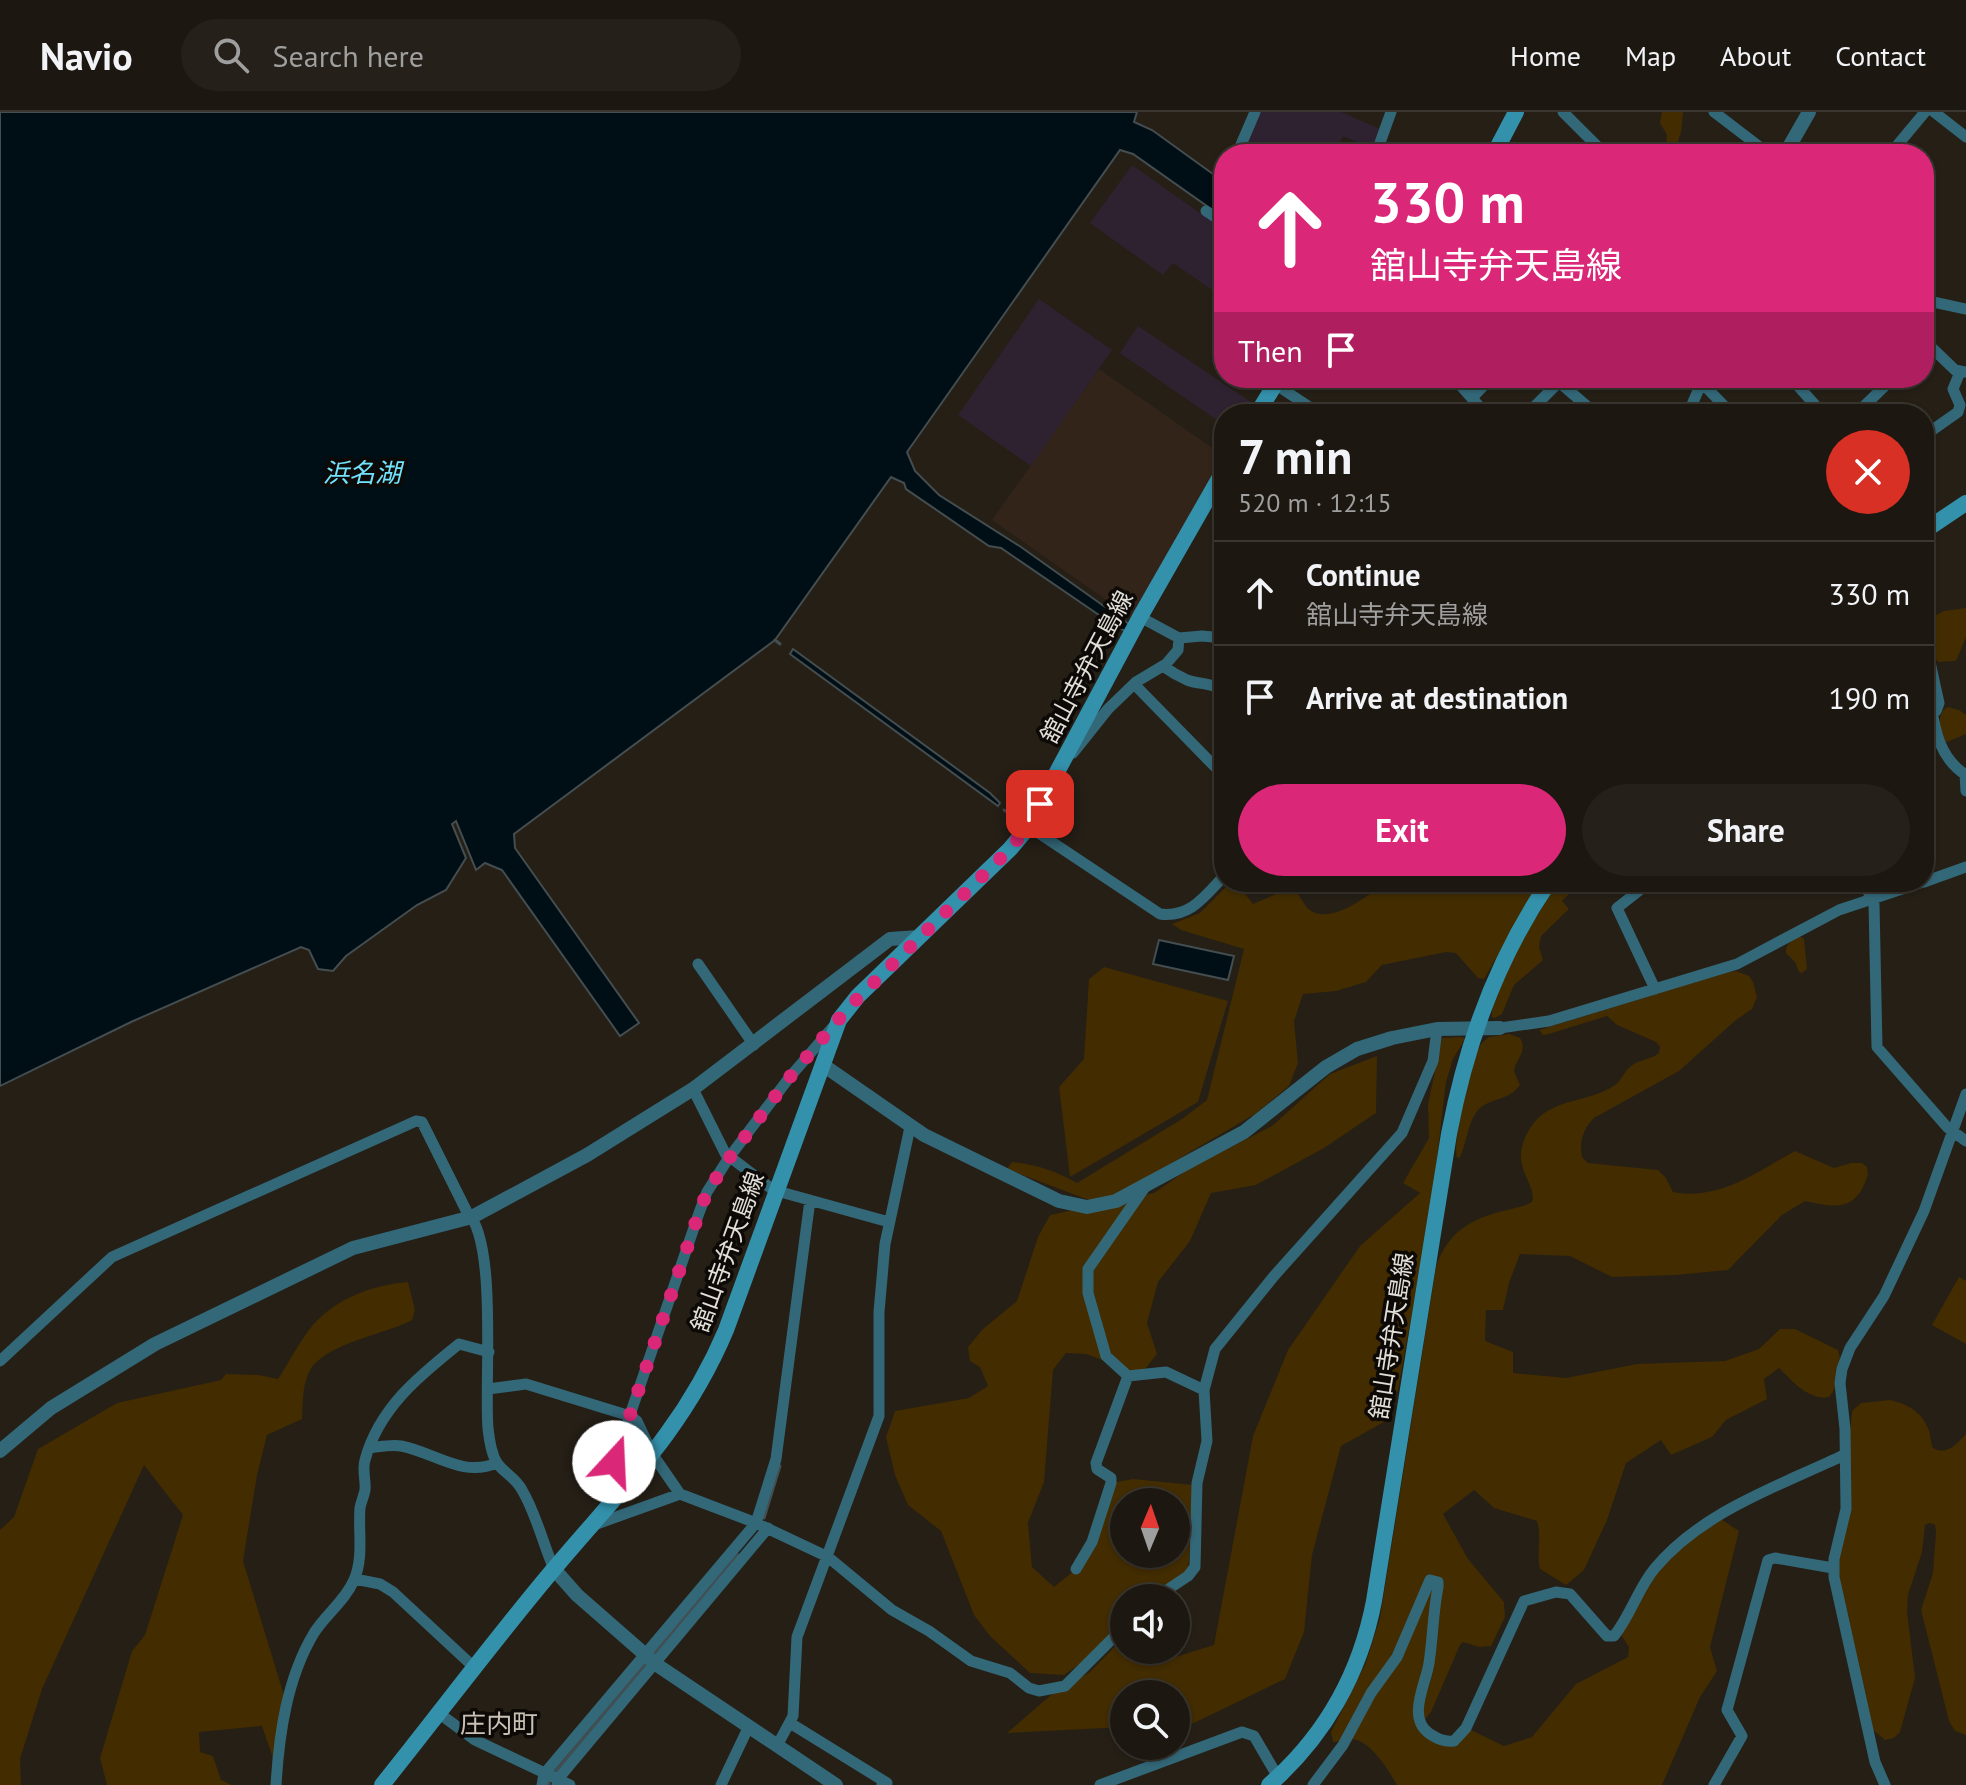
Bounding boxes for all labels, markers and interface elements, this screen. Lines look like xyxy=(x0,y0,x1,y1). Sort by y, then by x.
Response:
search box xyxy=(181,19,741,91)
text: Navio xyxy=(40,31,133,80)
icon: search xyxy=(209,33,253,77)
text: Search here xyxy=(273,36,424,75)
text: Home xyxy=(1510,37,1581,74)
text: Map xyxy=(1625,37,1676,74)
text: About xyxy=(1720,37,1791,74)
text: Contact xyxy=(1835,37,1926,74)
text: 330 m xyxy=(1370,166,1525,238)
icon: ahead xyxy=(1238,176,1342,280)
text: 舘山寺弁天島線 xyxy=(1370,241,1622,288)
icon: arrive xyxy=(1319,328,1363,372)
text: Then xyxy=(1238,331,1303,370)
text: 7 min xyxy=(1238,425,1352,487)
button: close xyxy=(1826,430,1910,514)
water label: 浜名湖 xyxy=(323,456,405,489)
text: 520 m · 12:15 xyxy=(1238,486,1392,519)
text: Continue xyxy=(1306,555,1420,594)
icon: ahead xyxy=(1238,571,1282,615)
text: 330 m xyxy=(1829,574,1910,613)
street label: 舘山寺弁天島線 xyxy=(1033,585,1140,748)
text: 舘山寺弁天島線 xyxy=(1306,598,1488,631)
icon: arrive xyxy=(1238,675,1282,719)
text: Arrive at destination xyxy=(1306,678,1568,717)
text: 190 m xyxy=(1829,678,1910,717)
pin xyxy=(1006,770,1074,838)
icon: arrive xyxy=(1018,782,1062,826)
button: Exit xyxy=(1238,784,1566,876)
button: Share xyxy=(1582,784,1910,876)
street label: 舘山寺弁天島線 xyxy=(684,1168,771,1336)
street label: 舘山寺弁天島線 xyxy=(1363,1251,1420,1421)
position arrow xyxy=(572,1420,656,1504)
north arrow xyxy=(1110,1488,1190,1568)
map controls xyxy=(1110,1488,1190,1760)
button: sound xyxy=(1110,1584,1190,1664)
button: search xyxy=(1110,1680,1190,1760)
district label: 庄内町 xyxy=(460,1707,538,1740)

